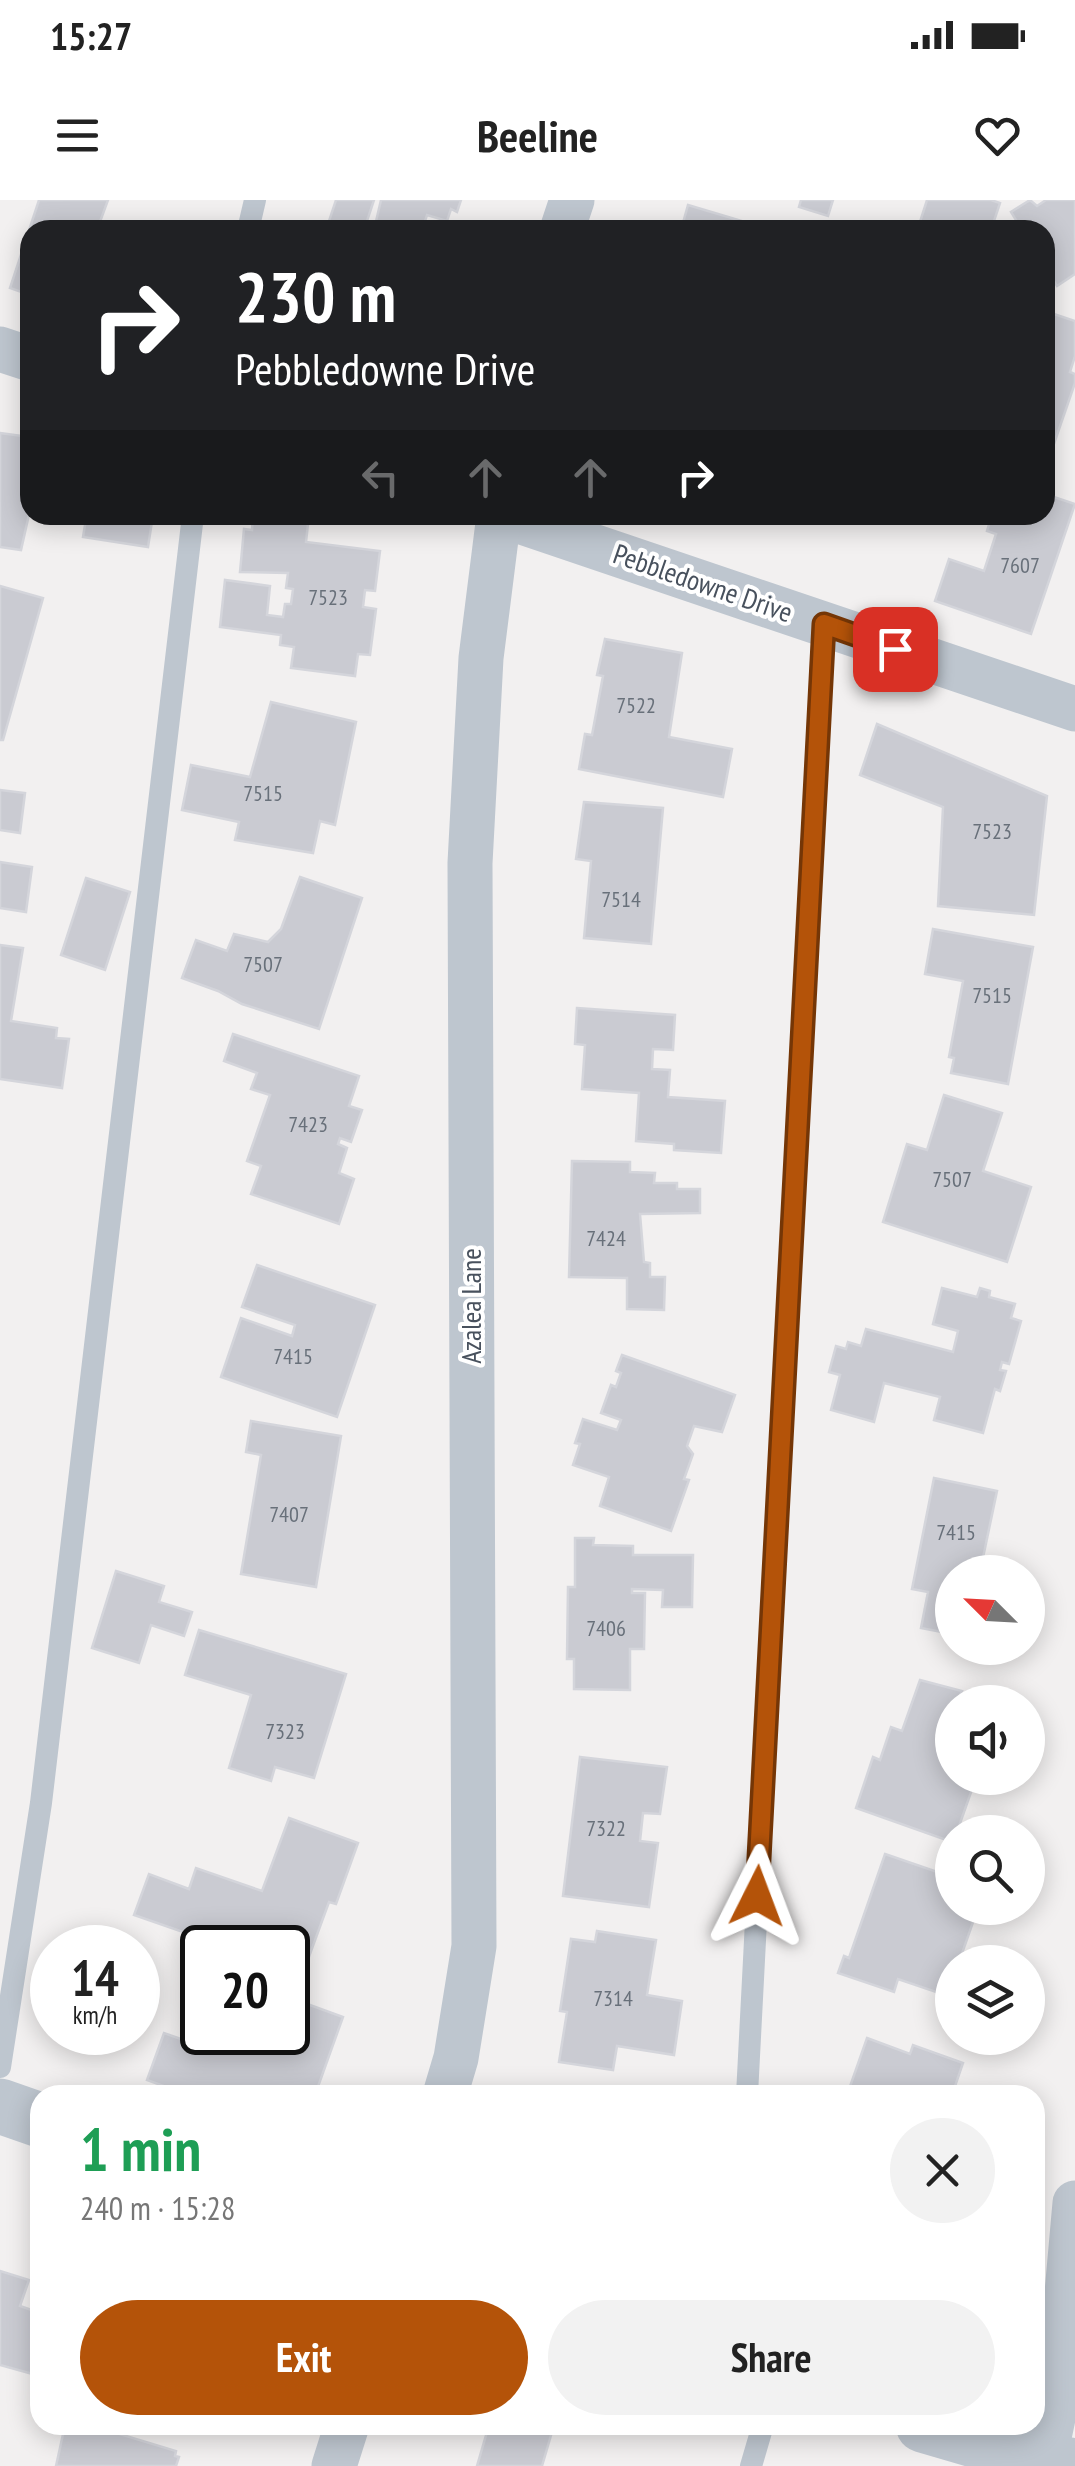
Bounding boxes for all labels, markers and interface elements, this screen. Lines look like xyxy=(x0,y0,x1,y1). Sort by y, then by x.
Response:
text: 15:27 xyxy=(50,11,132,60)
text: Beeline xyxy=(477,106,598,164)
icon: menu xyxy=(50,108,105,163)
icon: heart xyxy=(970,108,1025,163)
text: 230 m xyxy=(235,251,396,341)
icon: right xyxy=(70,260,200,390)
text: Pebbledowne Drive xyxy=(235,339,535,397)
icon: left xyxy=(353,450,408,505)
icon: ahead xyxy=(458,450,513,505)
icon: ahead xyxy=(563,450,618,505)
icon: right xyxy=(668,450,723,505)
street label: Pebbledowne Drive xyxy=(609,535,798,630)
house number: 7607 xyxy=(1000,551,1040,579)
house number: 7523 xyxy=(308,583,348,611)
pin xyxy=(853,607,938,692)
icon: arrive xyxy=(868,622,923,677)
house number: 7522 xyxy=(616,691,656,719)
house number: 7515 xyxy=(243,779,283,807)
house number: 7523 xyxy=(972,817,1012,845)
house number: 7514 xyxy=(601,885,641,913)
house number: 7507 xyxy=(243,950,283,978)
house number: 7515 xyxy=(972,981,1012,1009)
house number: 7423 xyxy=(288,1110,328,1138)
house number: 7507 xyxy=(932,1165,972,1193)
house number: 7424 xyxy=(586,1224,626,1252)
street label: Azalea Lane xyxy=(452,1248,489,1364)
house number: 7415 xyxy=(273,1342,313,1370)
house number: 7407 xyxy=(269,1500,309,1528)
house number: 7415 xyxy=(936,1518,976,1546)
north arrow xyxy=(935,1555,1045,1665)
map controls xyxy=(935,1555,1045,2055)
house number: 7406 xyxy=(586,1614,626,1642)
button: sound xyxy=(935,1685,1045,1795)
house number: 7323 xyxy=(265,1717,305,1745)
house number: 7322 xyxy=(586,1814,626,1842)
button: search xyxy=(935,1815,1045,1925)
position arrow xyxy=(705,1844,809,1948)
speed limit sign: 20 xyxy=(180,1925,310,2055)
text: 14 xyxy=(71,1945,119,2010)
button: layers xyxy=(935,1945,1045,2055)
house number: 7314 xyxy=(593,1984,633,2012)
text: km/h xyxy=(73,1999,117,2031)
text: 1 min xyxy=(80,2110,201,2188)
button: close xyxy=(890,2118,995,2223)
text: 240 m · 15:28 xyxy=(80,2187,235,2229)
button: Exit xyxy=(80,2300,528,2415)
button: Share xyxy=(548,2300,995,2415)

